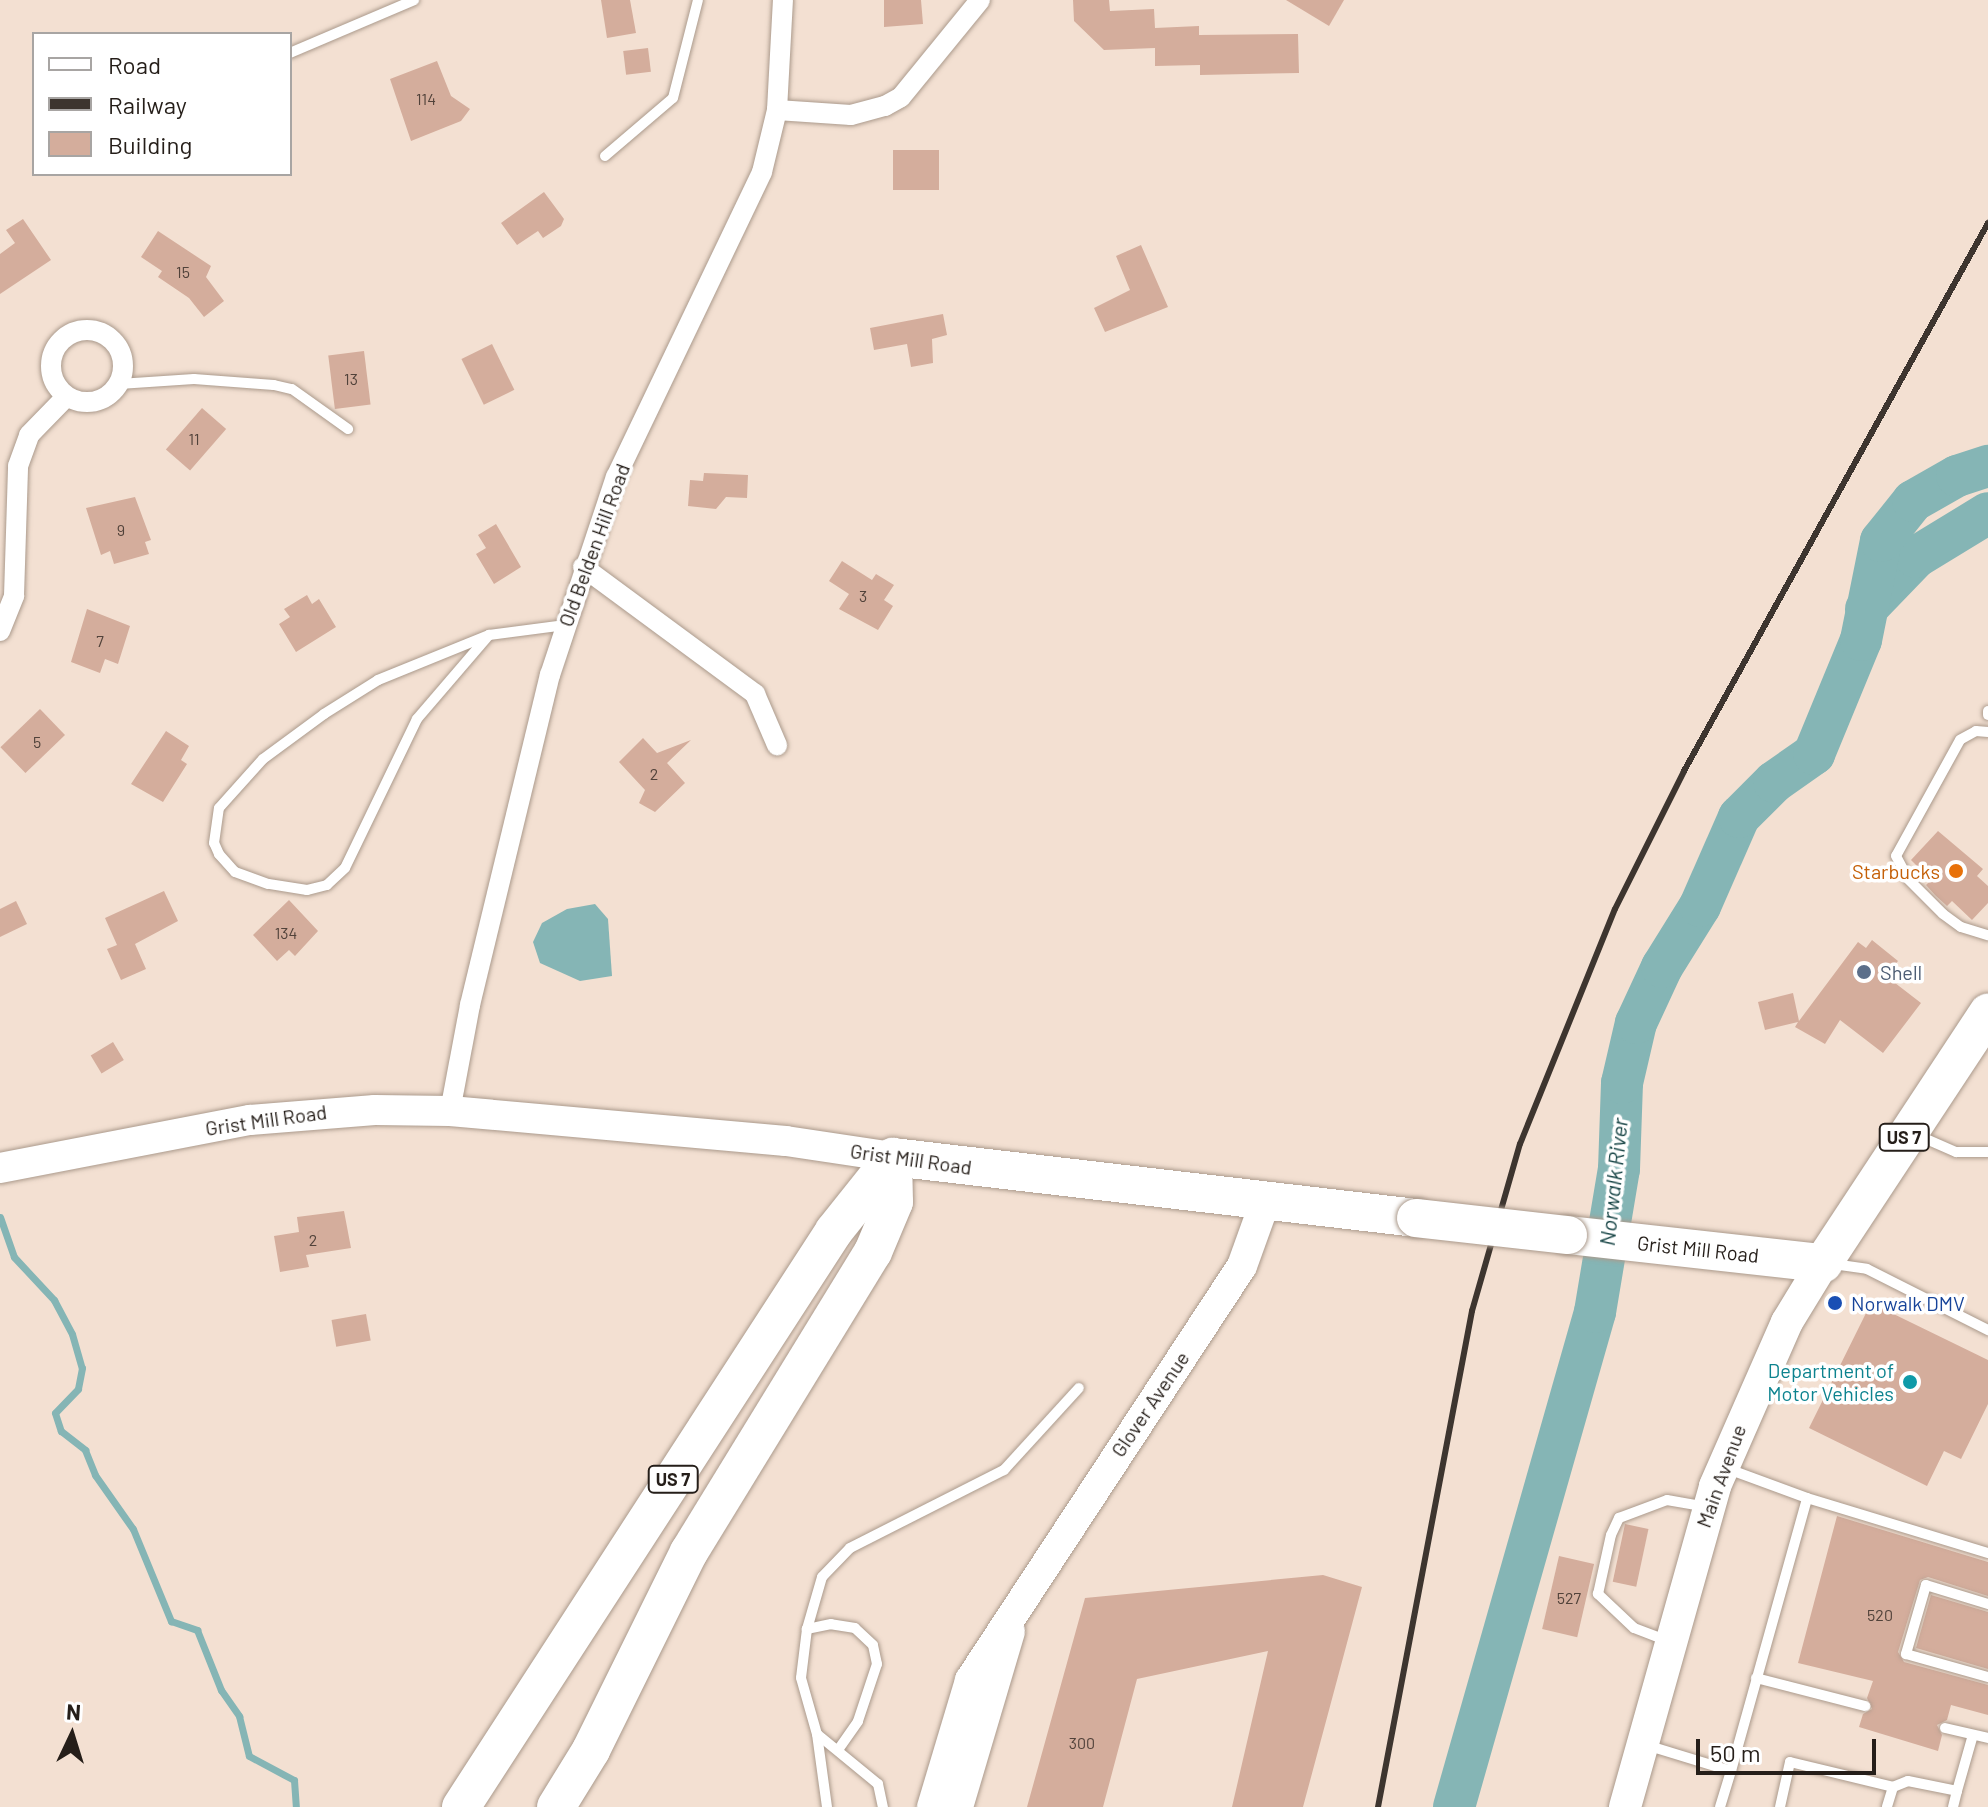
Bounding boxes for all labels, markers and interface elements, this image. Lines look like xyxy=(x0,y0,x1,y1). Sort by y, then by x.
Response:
legend xyxy=(32,32,292,176)
text: Road xyxy=(108,50,161,79)
house number: 114 xyxy=(416,89,436,109)
text: Railway xyxy=(108,90,187,119)
text: Building xyxy=(108,130,192,159)
house number: 15 xyxy=(176,262,190,282)
house number: 13 xyxy=(344,369,358,389)
house number: 11 xyxy=(188,429,200,449)
street label: Old Belden Hill Road xyxy=(553,460,635,630)
house number: 9 xyxy=(117,520,125,540)
house number: 3 xyxy=(859,586,867,606)
house number: 7 xyxy=(96,631,104,651)
house number: 5 xyxy=(33,732,41,752)
house number: 2 xyxy=(650,764,658,784)
place label: Starbucks xyxy=(1852,859,1940,883)
marker: Starbucks xyxy=(1947,862,1965,880)
house number: 134 xyxy=(275,923,297,943)
place label: Shell xyxy=(1880,960,1922,984)
marker: Shell xyxy=(1855,963,1873,981)
street label: Grist Mill Road xyxy=(204,1100,328,1140)
water label: Norwalk River xyxy=(1593,1117,1633,1247)
road number: US 7 xyxy=(1878,1123,1930,1151)
street label: Grist Mill Road xyxy=(849,1139,973,1179)
house number: 2 xyxy=(309,1230,317,1250)
street label: Grist Mill Road xyxy=(1636,1231,1760,1267)
place label: Norwalk DMV xyxy=(1851,1291,1965,1315)
marker: Norwalk DMV xyxy=(1826,1294,1844,1312)
street label: Glover Avenue xyxy=(1106,1347,1194,1461)
place label: Department of Motor Vehicles xyxy=(1767,1358,1894,1405)
marker: Department of Motor Vehicles xyxy=(1901,1373,1919,1391)
street label: Main Avenue xyxy=(1691,1421,1751,1531)
road number: US 7 xyxy=(647,1465,699,1493)
house number: 527 xyxy=(1557,1588,1581,1608)
house number: 520 xyxy=(1867,1605,1893,1625)
north arrow xyxy=(32,1695,112,1775)
text: N xyxy=(65,1698,82,1725)
scale bar xyxy=(1700,1723,1880,1773)
house number: 300 xyxy=(1069,1733,1095,1753)
text: 50 m xyxy=(1710,1738,1761,1767)

